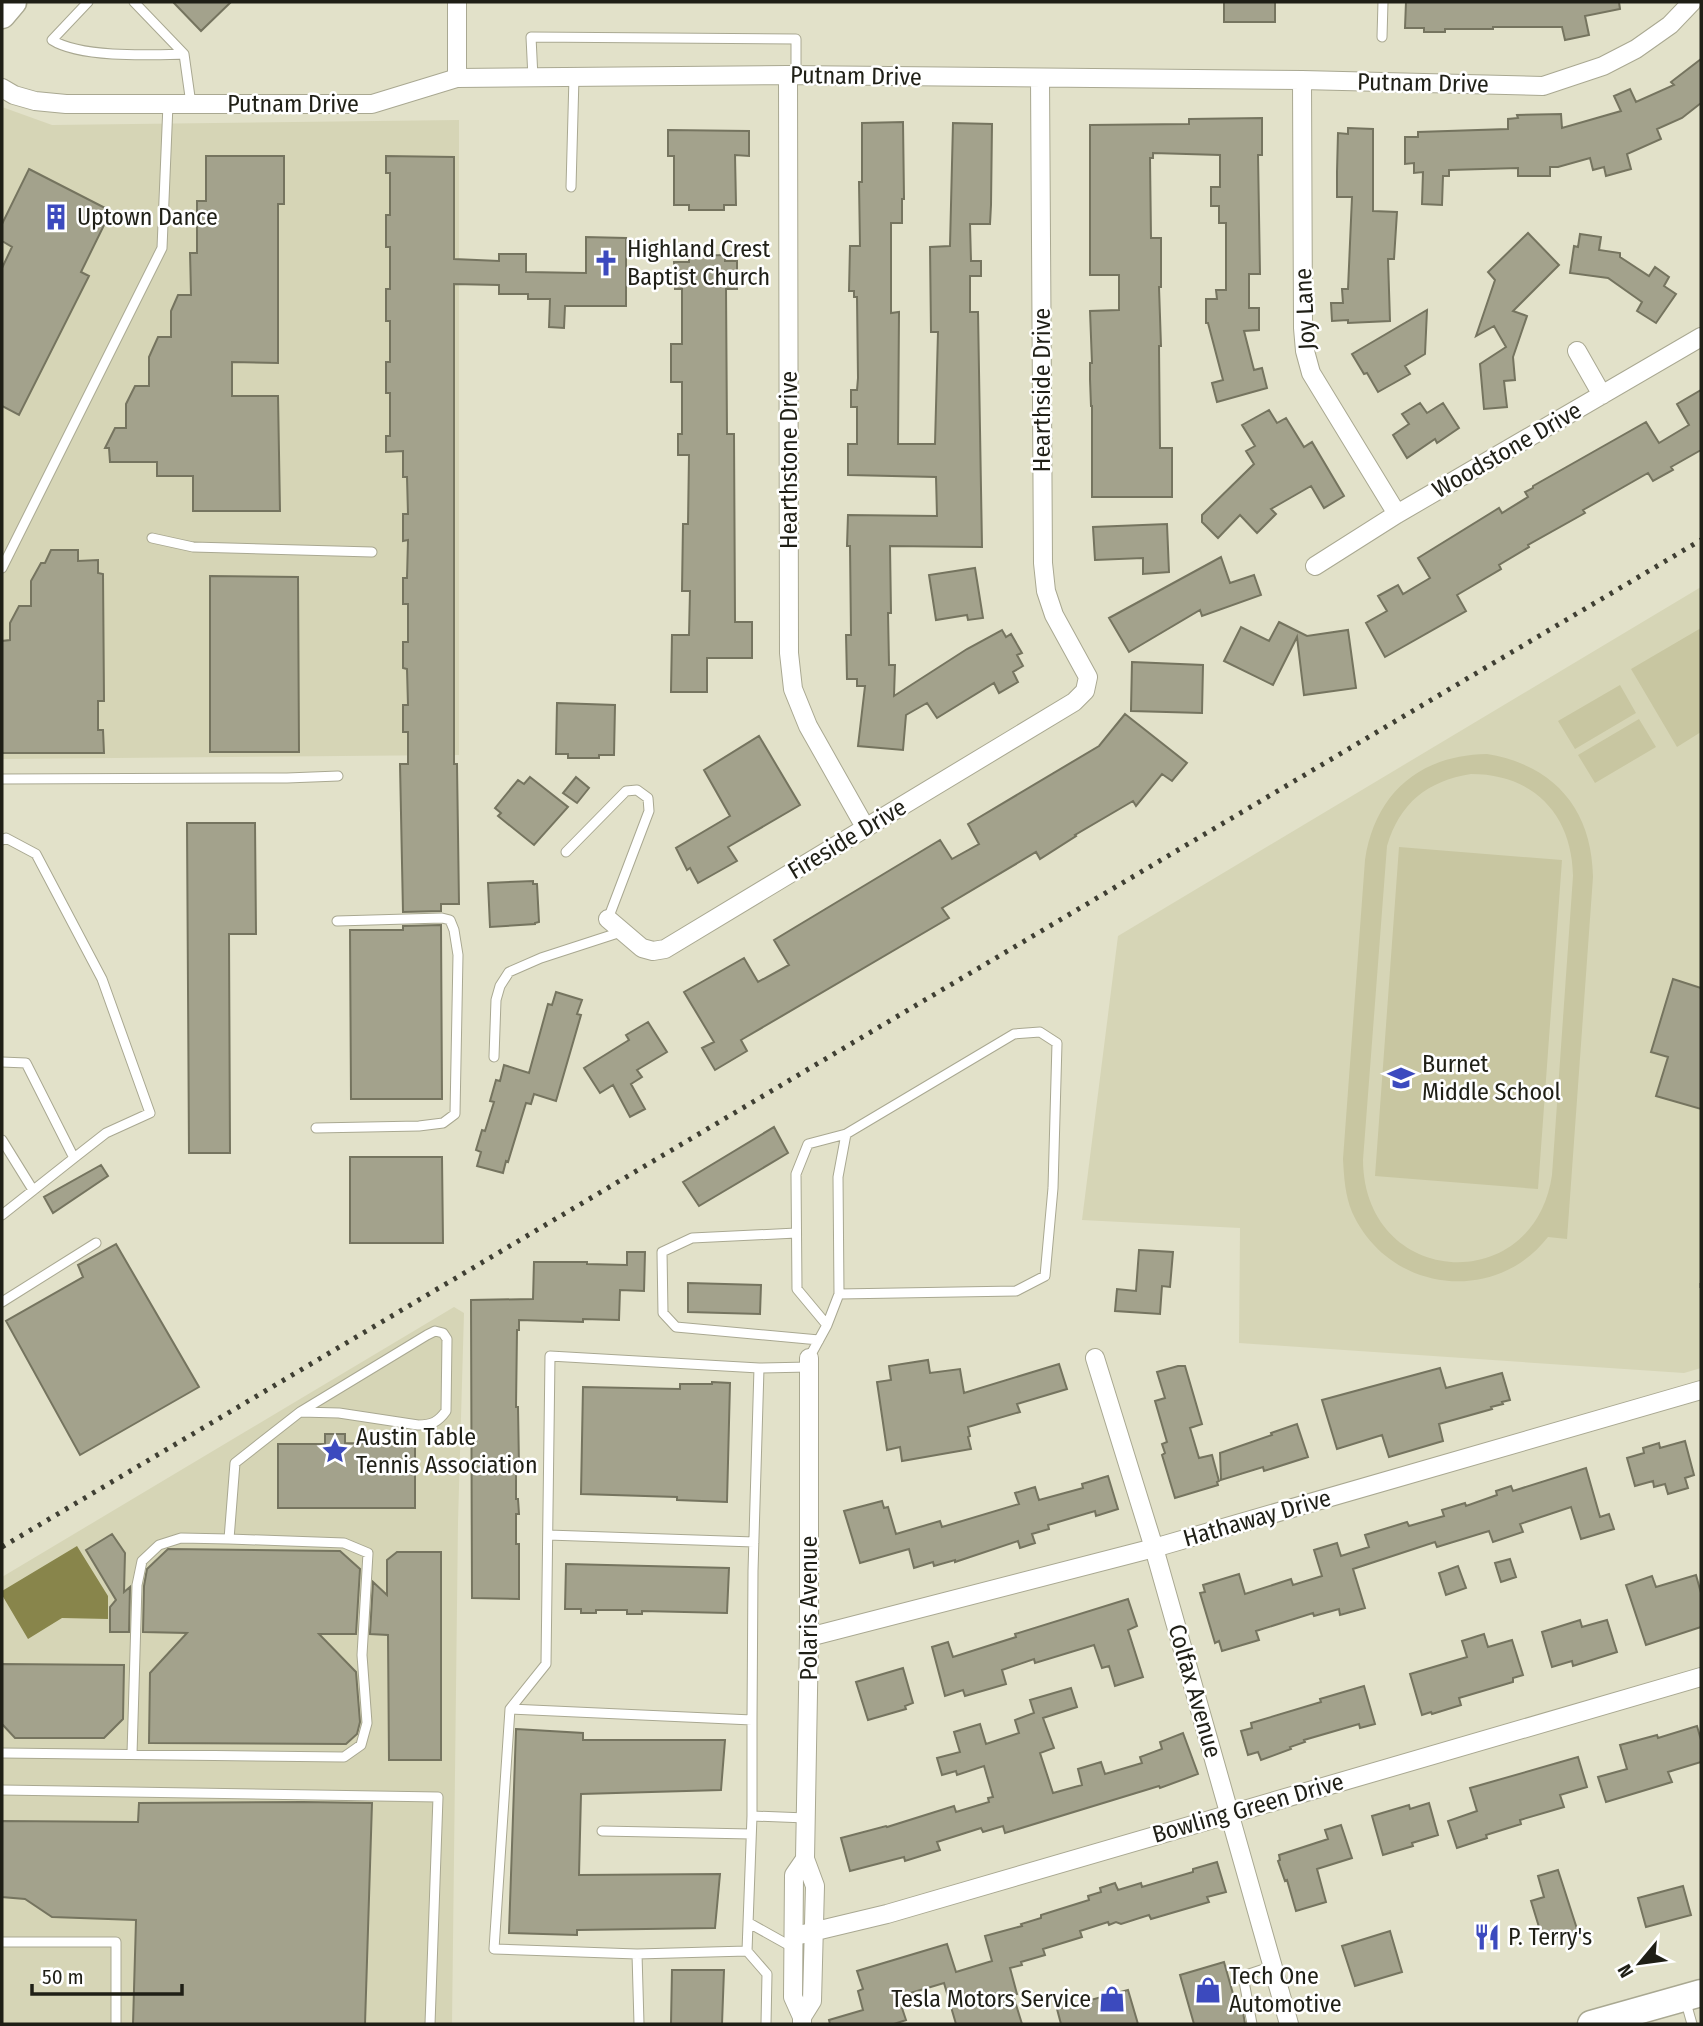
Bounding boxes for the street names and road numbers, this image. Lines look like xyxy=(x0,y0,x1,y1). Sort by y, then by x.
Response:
street label: Putnam Drive xyxy=(790,61,922,91)
street label: Putnam Drive xyxy=(1357,68,1489,98)
street label: Putnam Drive xyxy=(227,90,359,118)
street label: Joy Lane xyxy=(1289,267,1321,351)
street label: Hearthside Drive xyxy=(1028,308,1056,472)
street label: Hearthstone Drive xyxy=(775,371,803,549)
street label: Woodstone Drive xyxy=(1428,396,1586,504)
street label: Fireside Drive xyxy=(783,793,911,885)
street label: Hathaway Drive xyxy=(1180,1484,1334,1552)
street label: Polaris Avenue xyxy=(795,1536,823,1680)
street label: Colfax Avenue xyxy=(1163,1621,1227,1761)
street label: Bowling Green Drive xyxy=(1149,1767,1347,1849)

